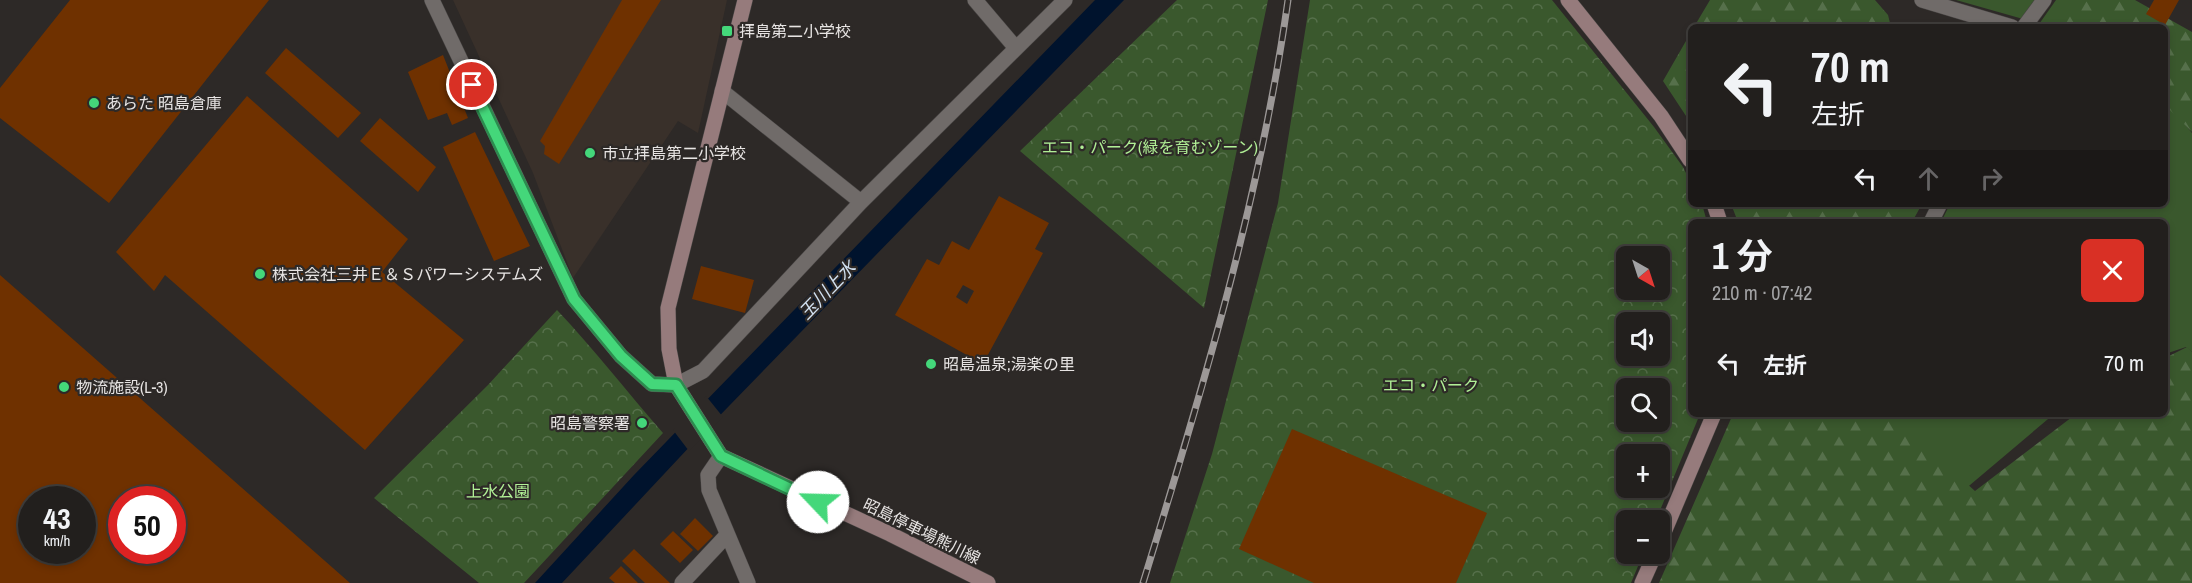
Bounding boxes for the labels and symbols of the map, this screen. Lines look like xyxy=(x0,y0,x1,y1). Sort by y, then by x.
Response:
place label: 拝島第二小学校 xyxy=(739,20,851,42)
marker: 拝島第二小学校 xyxy=(720,24,734,38)
pin xyxy=(446,59,497,110)
place label: あらた 昭島倉庫 xyxy=(106,92,222,114)
marker: あらた 昭島倉庫 xyxy=(87,96,101,110)
park label: エコ・パーク(緑を育むゾーン) xyxy=(1042,136,1258,158)
place label: 市立拝島第二小学校 xyxy=(602,142,746,164)
marker: 市立拝島第二小学校 xyxy=(583,146,597,160)
north arrow xyxy=(1616,246,1670,300)
water label: 玉川上水 xyxy=(793,254,862,325)
place label: 株式会社三井Ｅ＆Ｓパワーシステムズ xyxy=(272,263,543,285)
marker: 株式会社三井Ｅ＆Ｓパワーシステムズ xyxy=(253,267,267,281)
place label: 昭島温泉;湯楽の里 xyxy=(943,353,1075,375)
marker: 昭島温泉;湯楽の里 xyxy=(924,357,938,371)
park label: エコ・パーク xyxy=(1383,374,1479,396)
place label: 物流施設(L-3) xyxy=(76,376,168,398)
marker: 物流施設(L-3) xyxy=(57,380,71,394)
place label: 昭島警察署 xyxy=(550,412,630,434)
marker: 昭島警察署 xyxy=(635,416,649,430)
position arrow xyxy=(786,470,850,534)
park label: 上水公園 xyxy=(466,480,530,502)
speed limit sign: 50 xyxy=(108,486,186,564)
street label: 昭島停車場熊川線 xyxy=(860,493,984,569)

